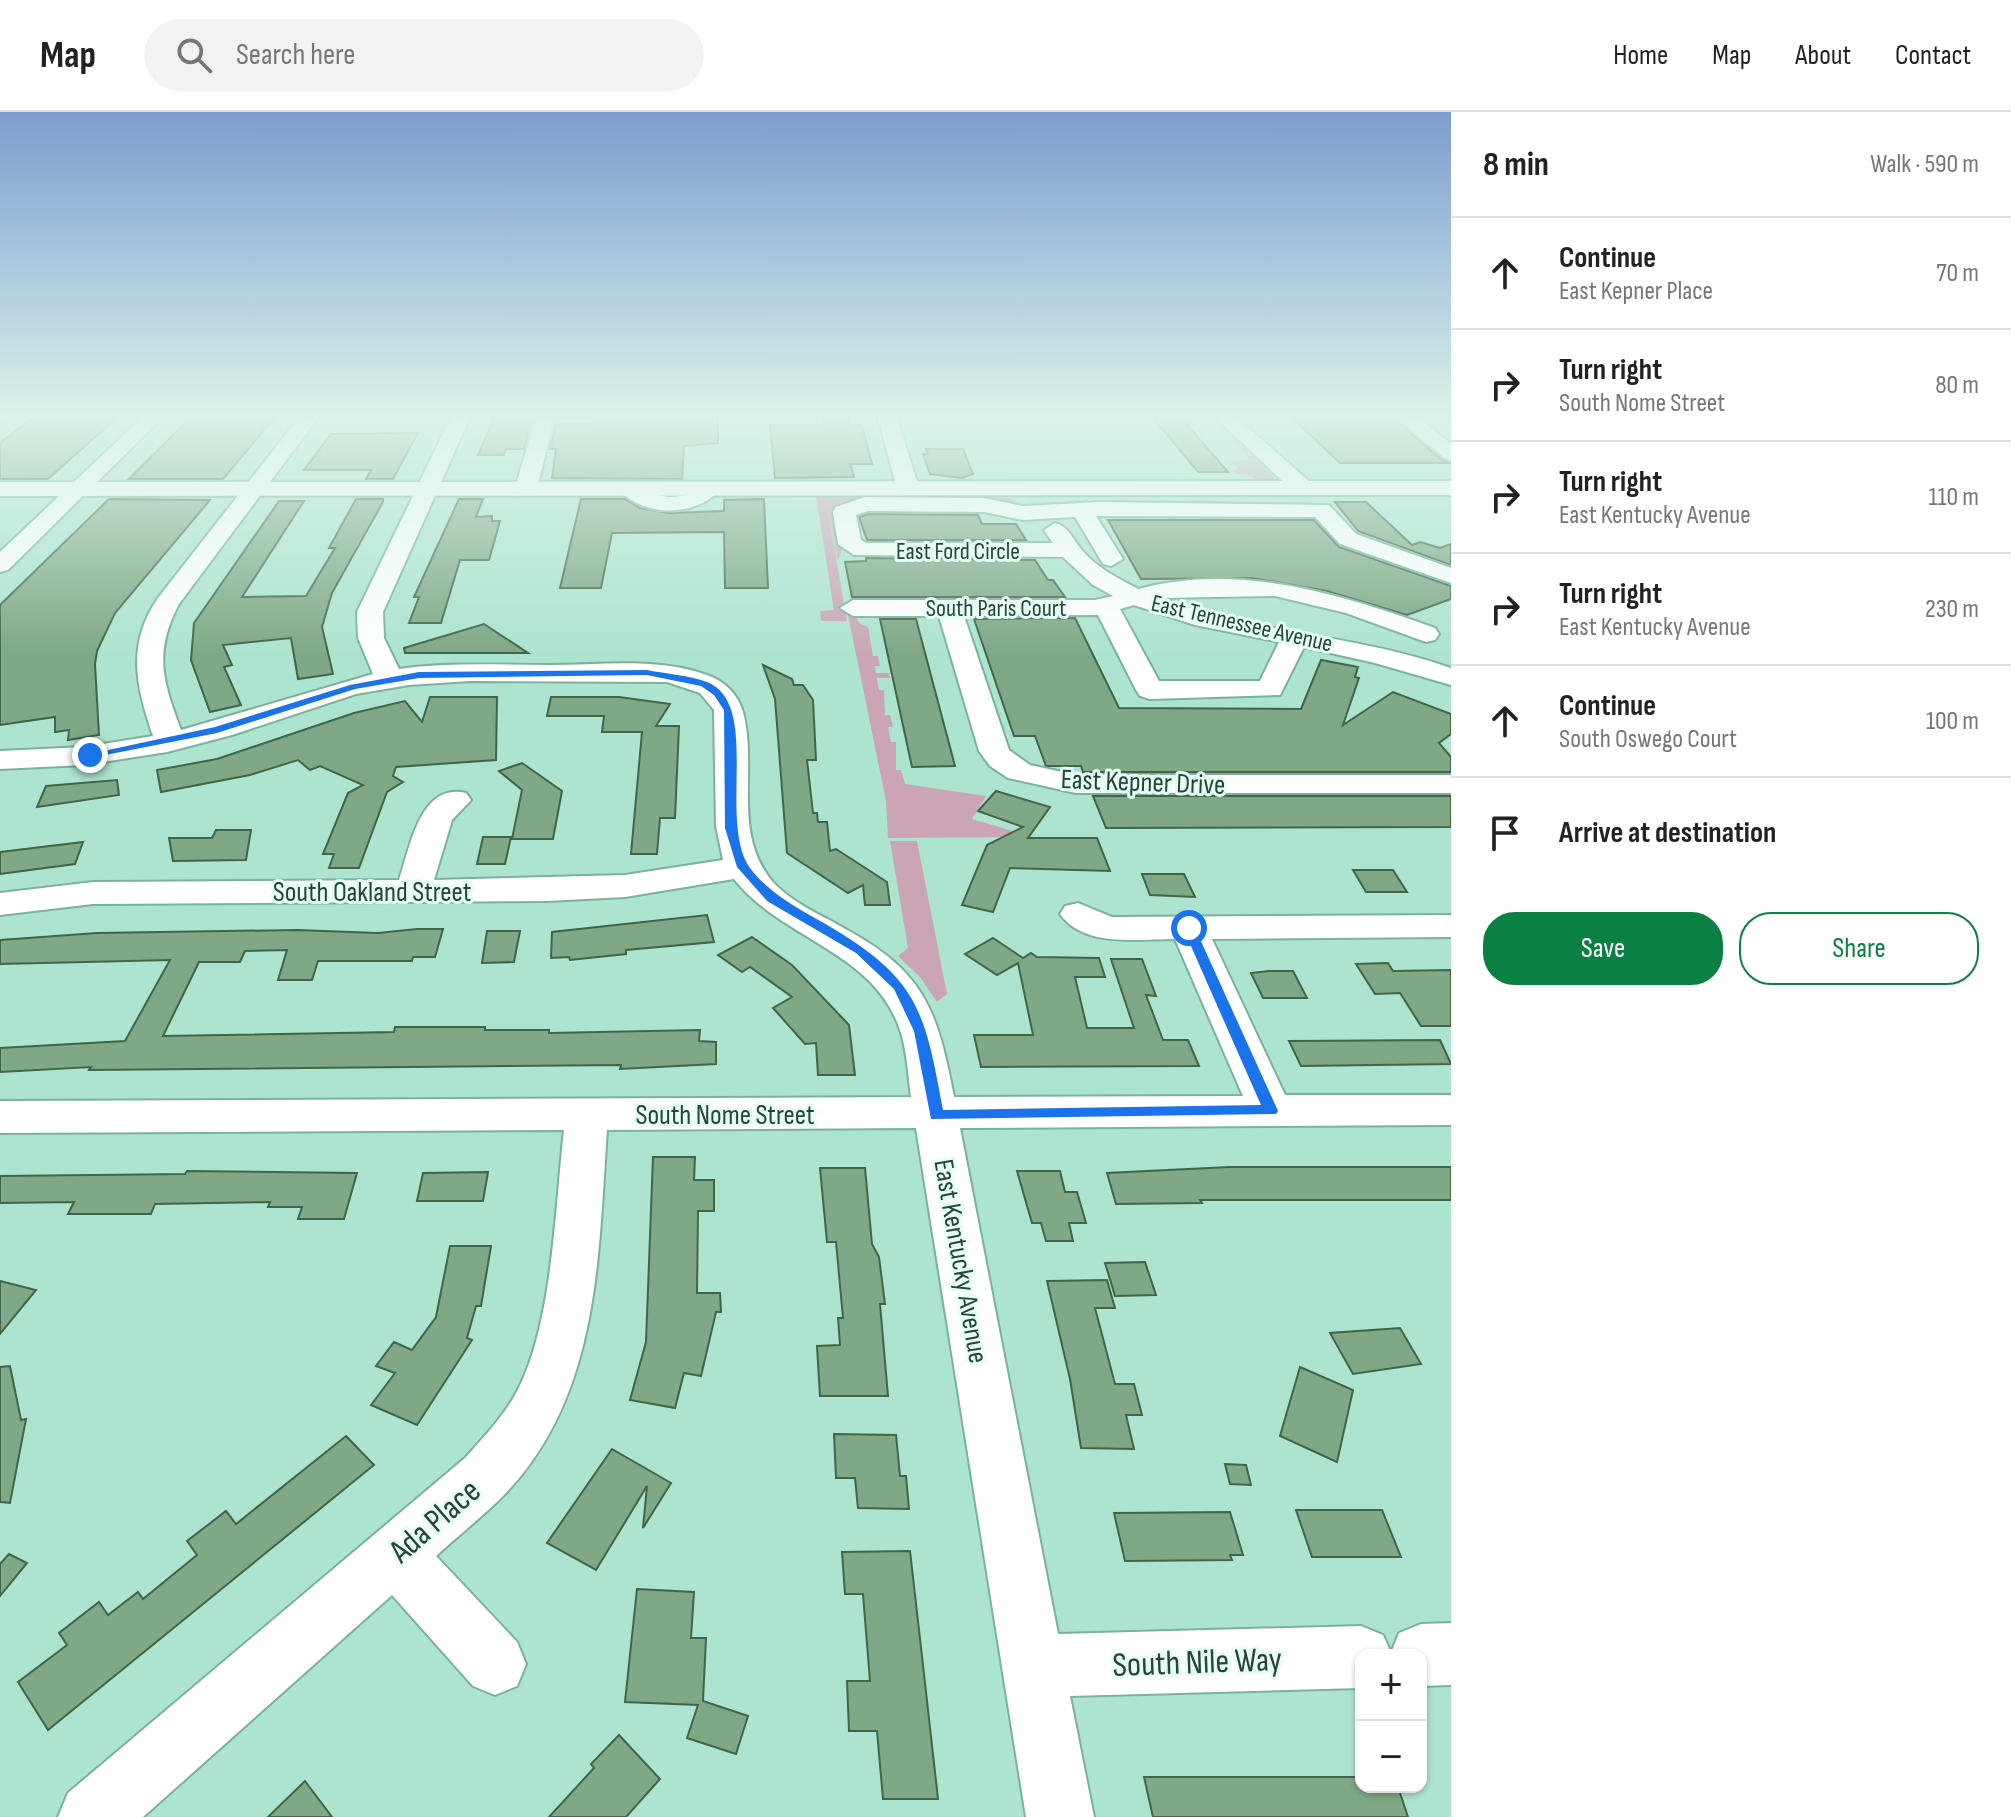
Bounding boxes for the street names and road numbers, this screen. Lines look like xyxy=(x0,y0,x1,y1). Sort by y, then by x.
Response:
street label: East Ford Circle xyxy=(896,537,1020,566)
street label: East Tennessee Avenue xyxy=(1148,589,1335,658)
street label: South Paris Court xyxy=(926,594,1066,623)
street label: East Kepner Drive xyxy=(1060,763,1226,802)
street label: South Oakland Street xyxy=(273,876,471,909)
street label: South Nome Street xyxy=(636,1099,814,1132)
street label: East Kentucky Avenue xyxy=(926,1157,995,1366)
street label: Ada Place xyxy=(380,1470,489,1573)
street label: South Nile Way xyxy=(1112,1639,1282,1686)

